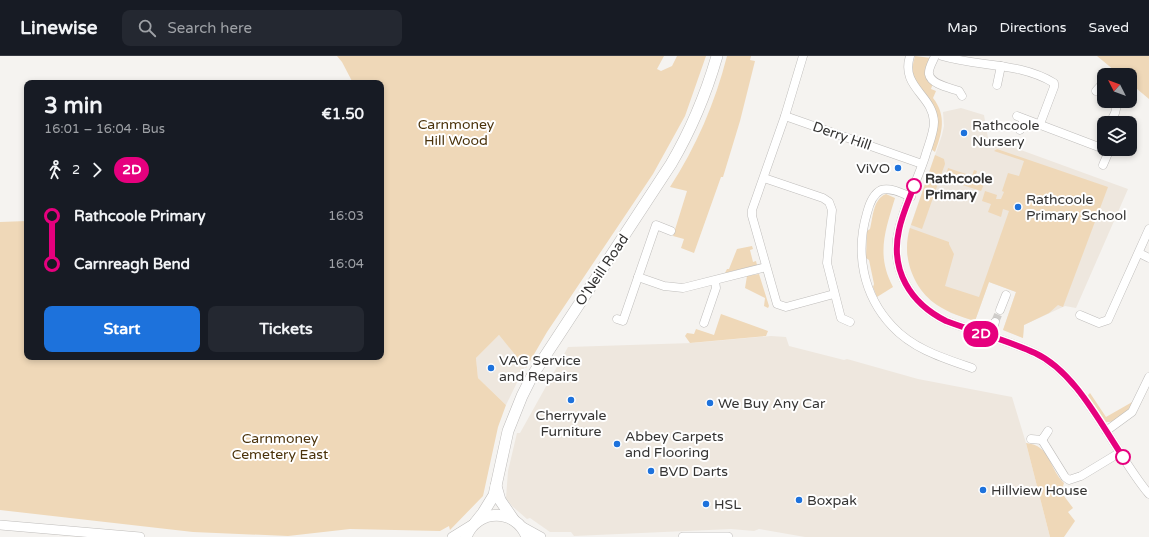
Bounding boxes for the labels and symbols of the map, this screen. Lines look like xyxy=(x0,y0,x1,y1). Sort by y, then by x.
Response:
north arrow xyxy=(1097,68,1137,108)
park label: Carnmoney Hill Wood xyxy=(418,116,495,149)
place label: Rathcoole Nursery xyxy=(972,117,1039,150)
street label: Derry Hill xyxy=(810,118,874,154)
marker: Rathcoole Nursery xyxy=(959,128,969,138)
place label: ViVO xyxy=(856,160,890,177)
marker: ViVO xyxy=(893,163,903,173)
place label: Rathcoole Primary xyxy=(925,170,992,203)
marker: Rathcoole Primary xyxy=(906,178,922,194)
place label: Rathcoole Primary School xyxy=(1026,191,1127,224)
marker: Rathcoole Primary School xyxy=(1013,202,1023,212)
street label: O'Neill Road xyxy=(572,231,632,309)
line badge: 2D xyxy=(963,321,999,347)
place label: VAG Service and Repairs xyxy=(499,352,581,385)
marker: VAG Service and Repairs xyxy=(486,363,496,373)
marker: Cherryvale Furniture xyxy=(566,395,576,405)
place label: We Buy Any Car xyxy=(718,395,826,412)
marker: We Buy Any Car xyxy=(705,398,715,408)
place label: Cherryvale Furniture xyxy=(535,407,607,440)
place label: Abbey Carpets and Flooring xyxy=(625,428,724,461)
park label: Carnmoney Cemetery East xyxy=(232,430,329,463)
marker: Abbey Carpets and Flooring xyxy=(612,439,622,449)
unlabelled marker xyxy=(1115,449,1131,465)
place label: BVD Darts xyxy=(659,463,728,480)
marker: BVD Darts xyxy=(646,466,656,476)
place label: Hillview House xyxy=(991,482,1088,499)
marker: Hillview House xyxy=(978,485,988,495)
place label: Boxpak xyxy=(807,492,857,509)
marker: Boxpak xyxy=(794,495,804,505)
place label: HSL xyxy=(714,496,741,513)
marker: HSL xyxy=(701,499,711,509)

